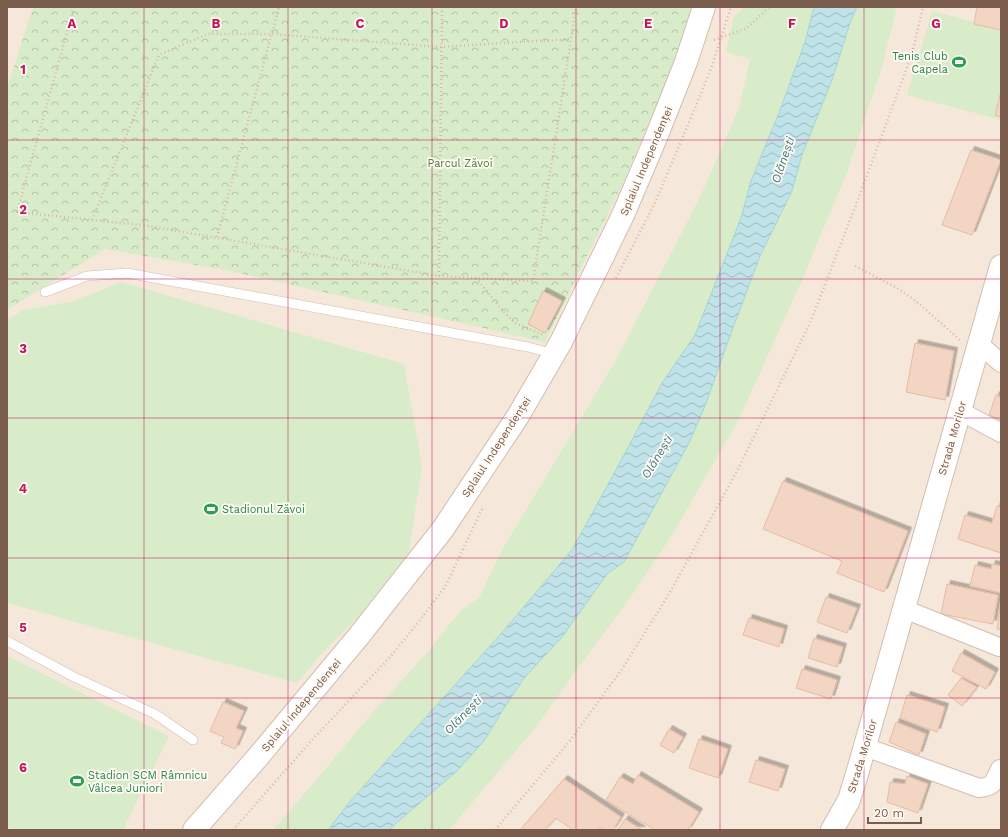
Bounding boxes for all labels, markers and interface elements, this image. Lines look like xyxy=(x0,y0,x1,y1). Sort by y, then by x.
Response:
text: A xyxy=(68,16,77,31)
text: B xyxy=(212,16,221,31)
text: C xyxy=(356,16,365,31)
text: D xyxy=(499,16,509,31)
text: E xyxy=(644,16,652,31)
text: F xyxy=(788,16,796,31)
text: G xyxy=(931,16,941,31)
place label: Tenis Club Capela xyxy=(892,50,948,76)
sports icon: Tenis Club Capela xyxy=(951,54,967,70)
text: 1 xyxy=(20,62,26,77)
street label: Splaiul Independenței xyxy=(618,105,675,218)
water label: Olănești xyxy=(769,134,798,185)
park label: Parcul Zăvoi xyxy=(427,157,493,170)
text: 2 xyxy=(19,202,27,217)
text: 3 xyxy=(19,341,27,356)
street label: Splaiul Independenței xyxy=(459,395,534,500)
street label: Strada Morilor xyxy=(936,399,969,477)
water label: Olănești xyxy=(639,432,676,481)
text: 4 xyxy=(19,481,28,496)
sports icon: Stadionul Zăvoi xyxy=(203,501,219,517)
place label: Stadionul Zăvoi xyxy=(222,503,305,516)
text: 5 xyxy=(19,620,27,635)
street label: Splaiul Independenței xyxy=(259,656,344,754)
water label: Olănești xyxy=(441,692,485,737)
street label: Strada Morilor xyxy=(845,717,880,795)
text: 6 xyxy=(19,760,27,775)
place label: Stadion SCM Râmnicu Vâlcea Juniori xyxy=(88,769,207,795)
sports icon: Stadion SCM Râmnicu Vâlcea Juniori xyxy=(69,773,85,789)
scale bar xyxy=(868,799,921,825)
text: 20 m xyxy=(874,806,904,820)

